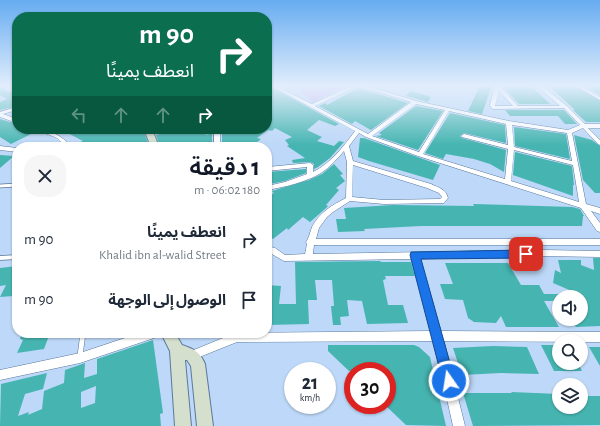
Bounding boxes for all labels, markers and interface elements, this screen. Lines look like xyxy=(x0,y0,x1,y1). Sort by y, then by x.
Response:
text: 90 m xyxy=(139,21,194,49)
icon: right xyxy=(208,28,260,80)
text: انعطف يمينًا xyxy=(106,63,194,81)
icon: left xyxy=(68,104,90,126)
icon: ahead xyxy=(110,104,132,126)
icon: ahead xyxy=(152,104,174,126)
icon: right xyxy=(194,104,216,126)
button: close xyxy=(24,155,66,197)
text: 1 دقيقة xyxy=(190,156,260,180)
text: 180 m · 06:02 xyxy=(194,184,260,197)
text: انعطف يمينًا xyxy=(147,225,226,240)
icon: right xyxy=(238,229,260,251)
text: 90 m xyxy=(24,232,53,247)
pin xyxy=(509,237,543,271)
icon: arrive xyxy=(515,243,537,265)
text: Khalid ibn al-walid Street xyxy=(99,249,226,262)
icon: arrive xyxy=(238,289,260,311)
map controls xyxy=(552,290,588,414)
button: sound xyxy=(552,290,588,326)
text: 90 m xyxy=(24,292,53,307)
text: الوصول إلى الوجهة xyxy=(108,293,226,308)
button: search xyxy=(552,334,588,370)
position arrow xyxy=(428,360,470,402)
speed limit sign: 30 xyxy=(344,362,396,414)
text: 21 xyxy=(302,373,318,393)
button: layers xyxy=(552,378,588,414)
text: km/h xyxy=(300,393,320,403)

